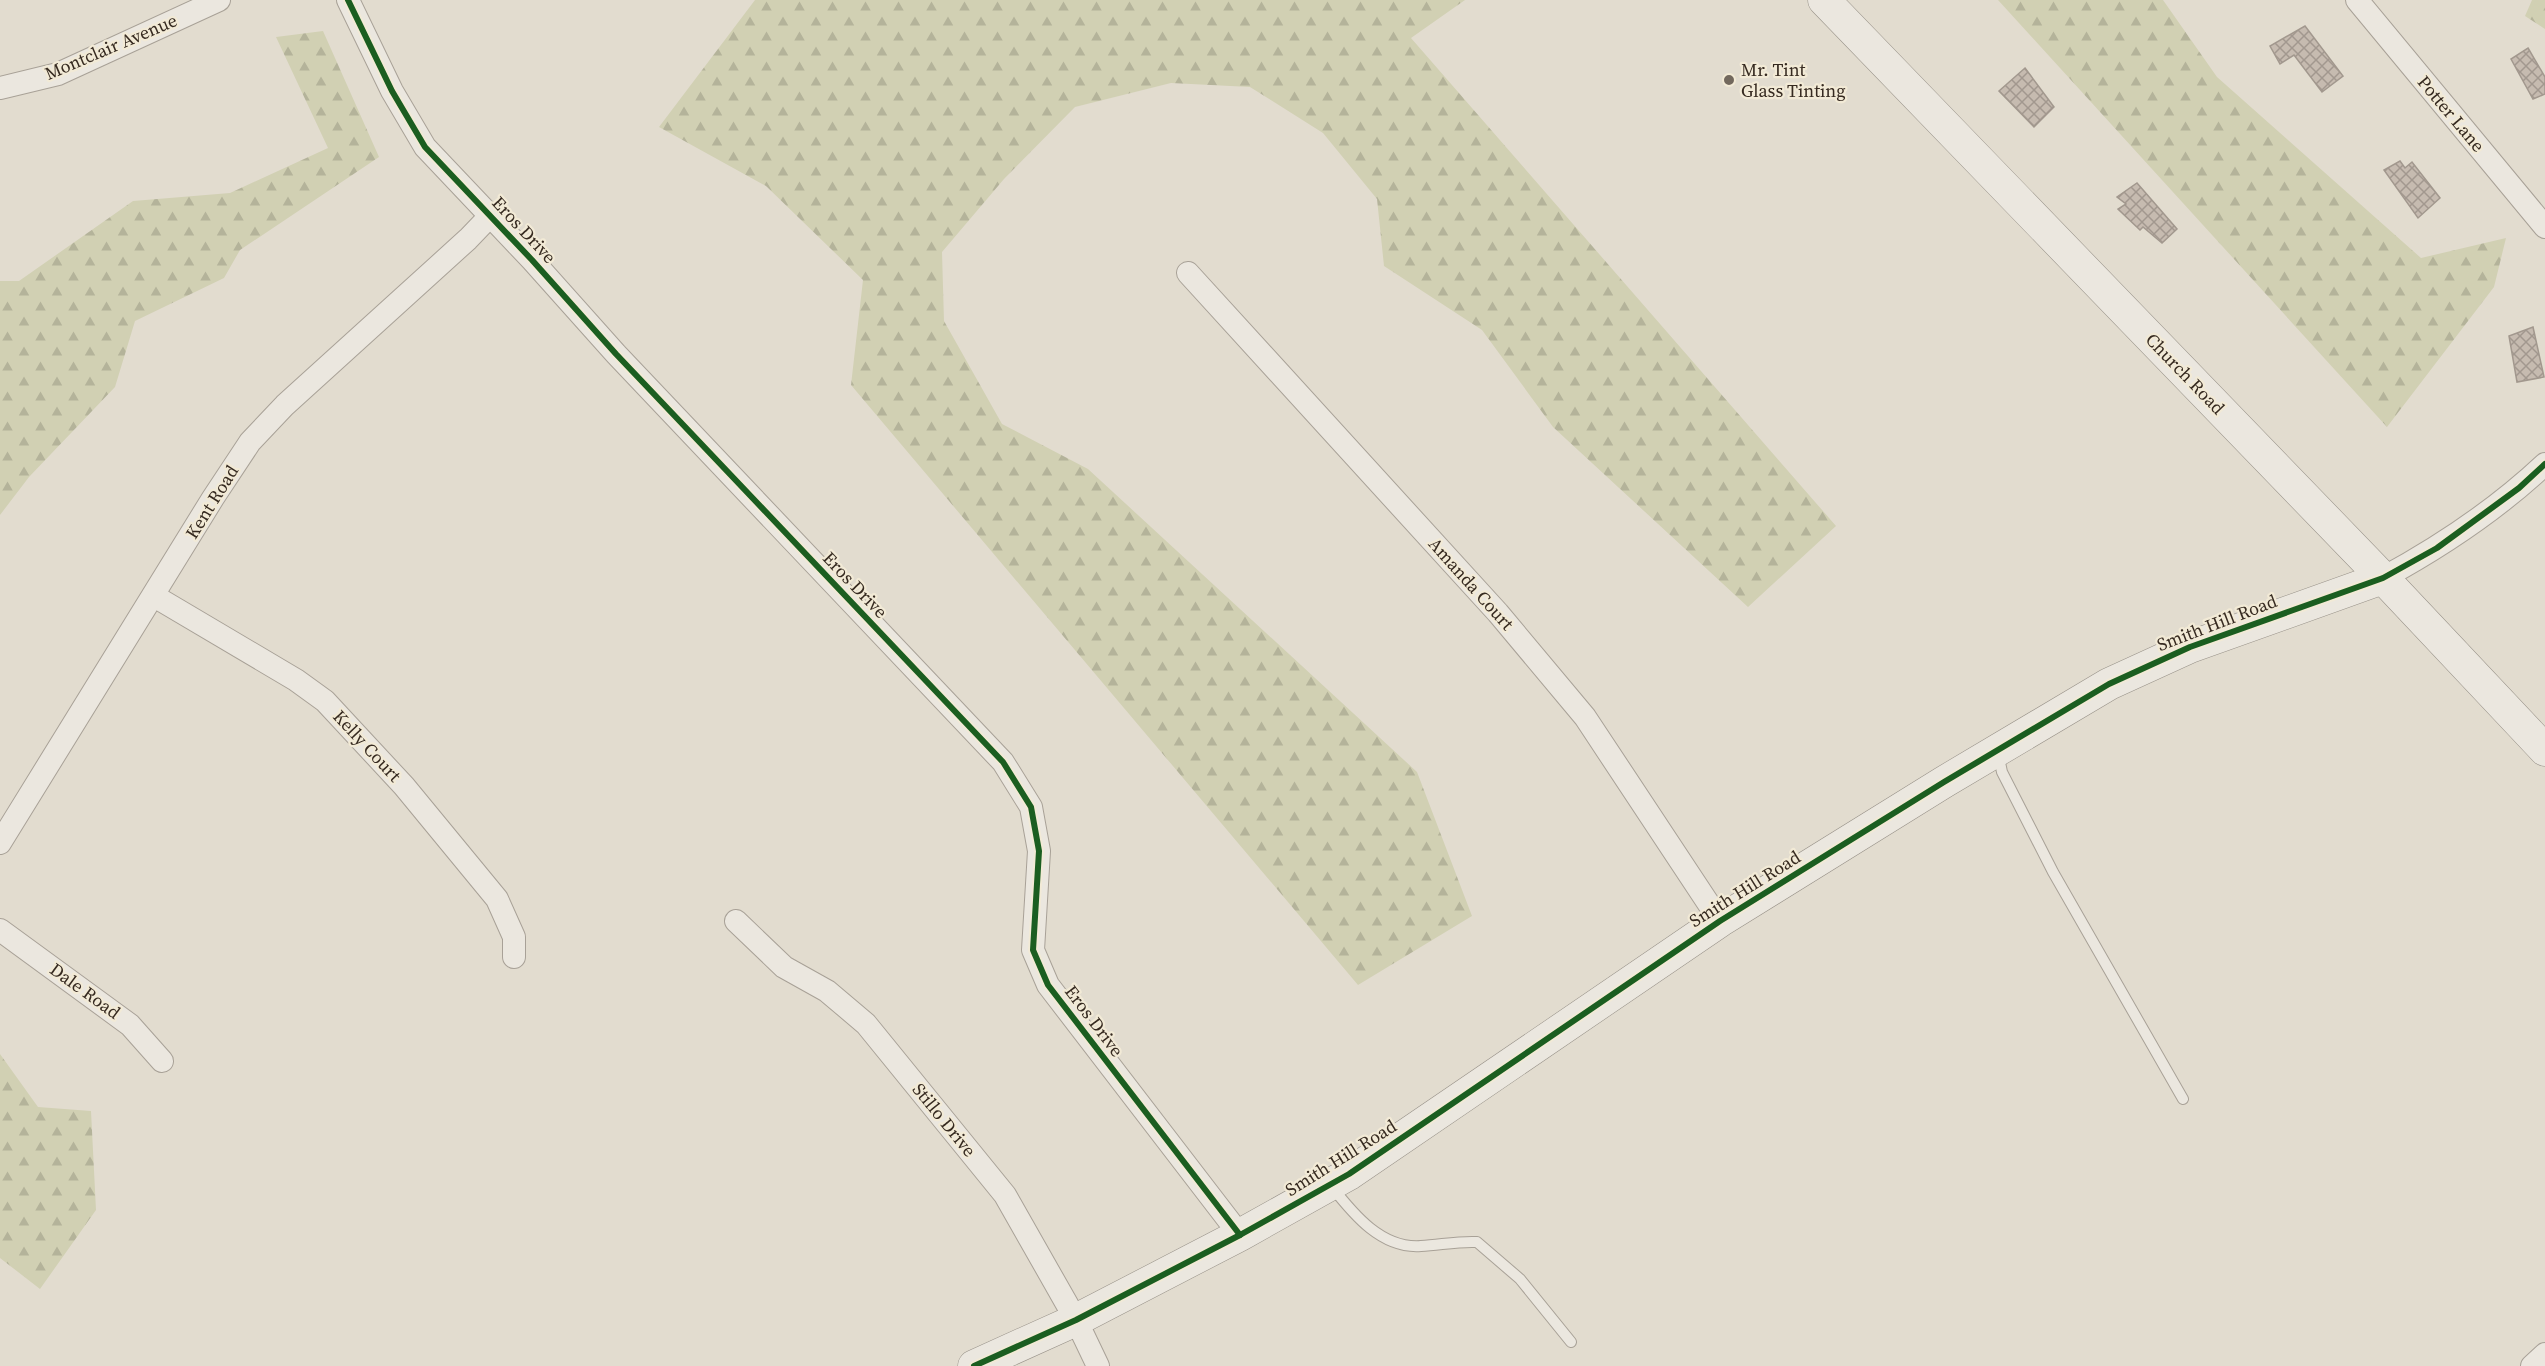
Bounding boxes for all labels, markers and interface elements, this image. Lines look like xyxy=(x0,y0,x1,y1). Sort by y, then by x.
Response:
street label: Montclair Avenue xyxy=(41,7,181,86)
place label: Mr. Tint Glass Tinting xyxy=(1741,57,1846,103)
street label: Potter Lane xyxy=(2412,70,2491,157)
marker: Mr. Tint Glass Tinting xyxy=(1722,73,1736,87)
street label: Eros Drive xyxy=(487,191,562,269)
street label: Church Road xyxy=(2140,327,2231,420)
street label: Kent Road xyxy=(179,460,244,543)
street label: Amanda Court xyxy=(1423,532,1520,636)
street label: Eros Drive xyxy=(817,546,893,623)
street label: Smith Hill Road xyxy=(2153,588,2281,657)
street label: Kelly Court xyxy=(328,704,407,787)
street label: Smith Hill Road xyxy=(1684,844,1805,933)
street label: Dale Road xyxy=(45,957,126,1025)
street label: Eros Drive xyxy=(1059,980,1130,1062)
street label: Stillo Drive xyxy=(907,1077,982,1162)
street label: Smith Hill Road xyxy=(1280,1113,1401,1202)

